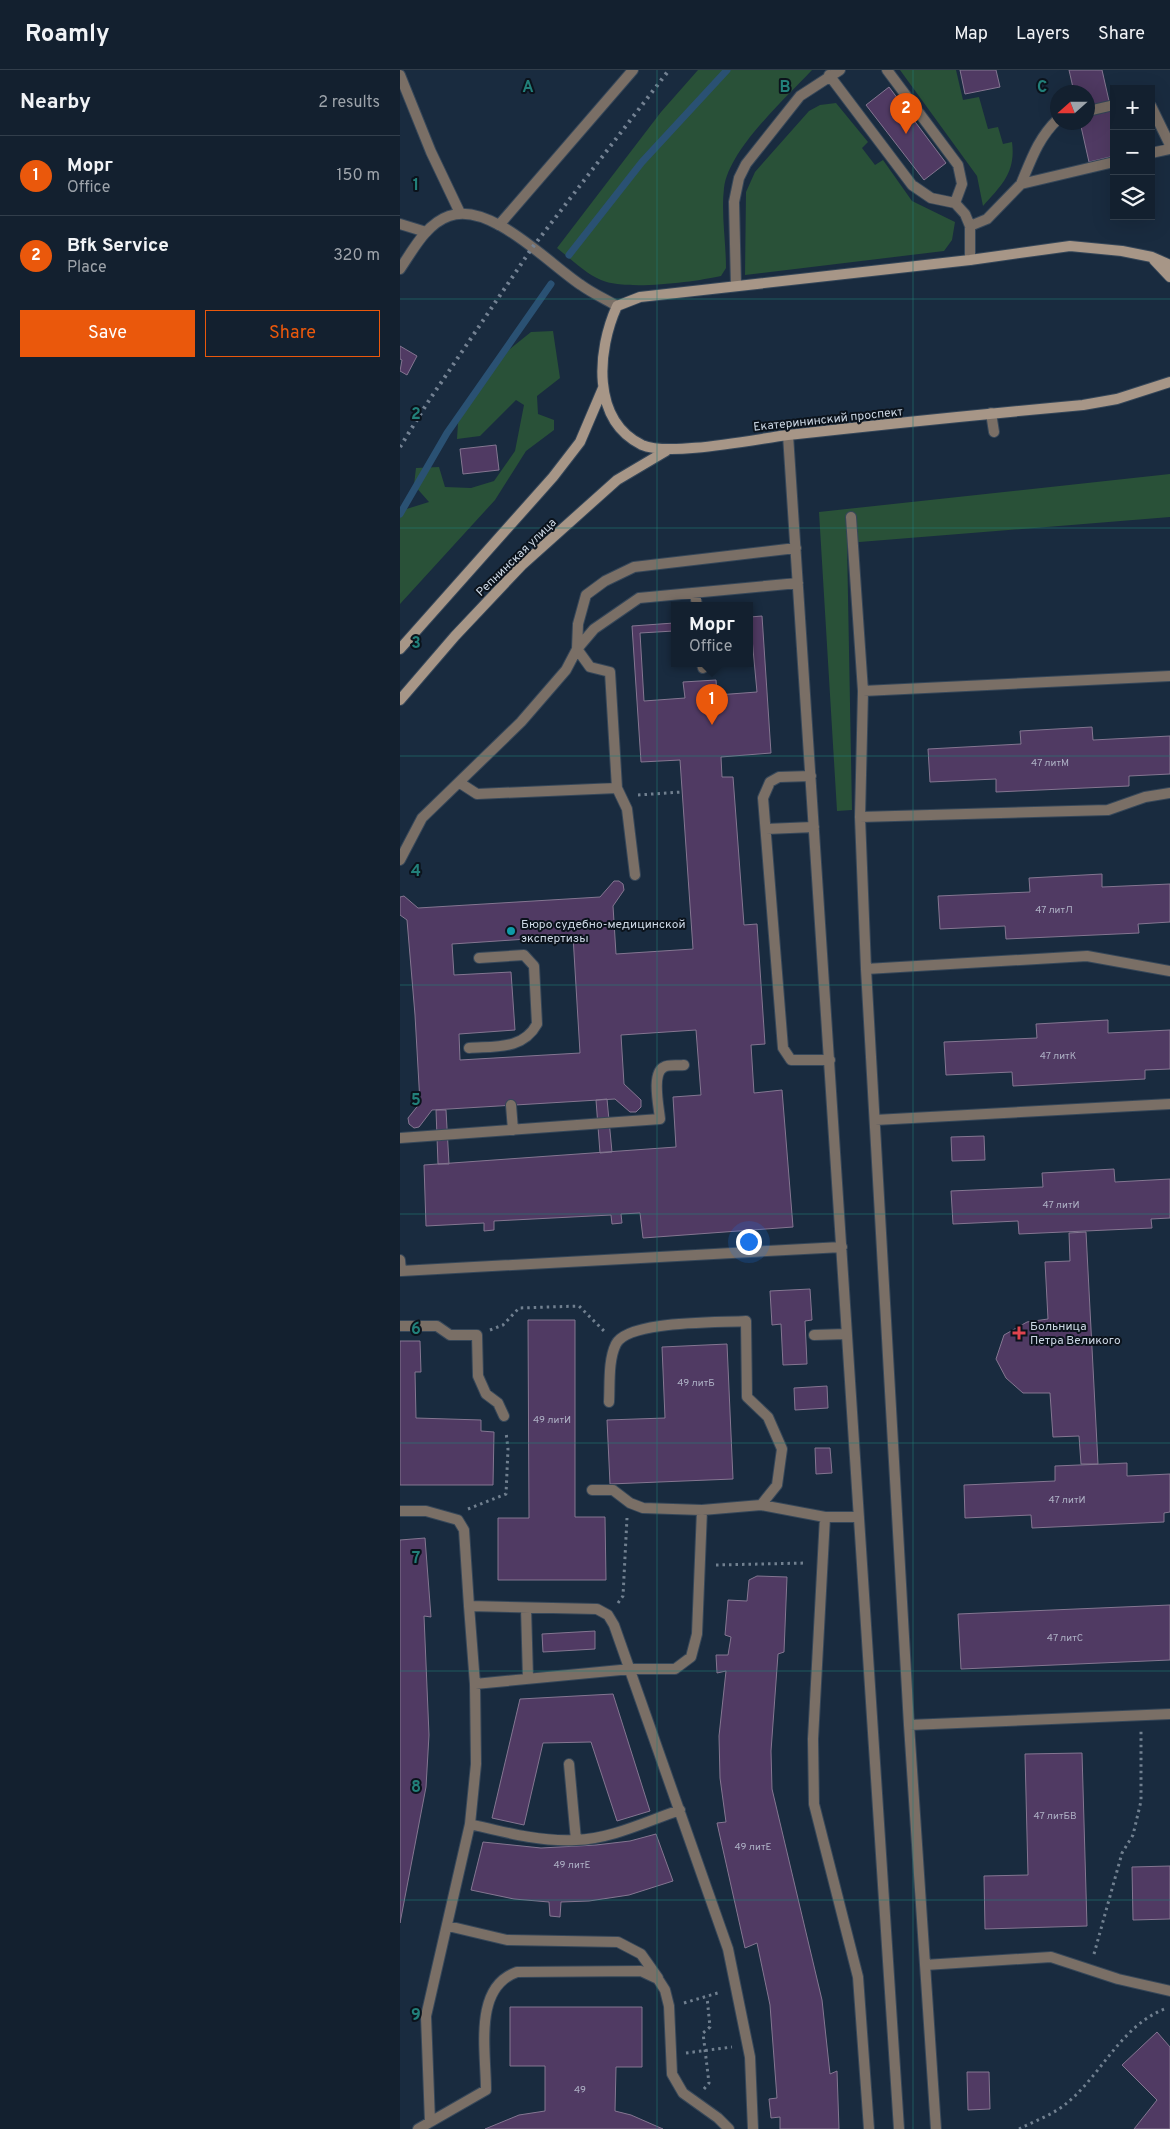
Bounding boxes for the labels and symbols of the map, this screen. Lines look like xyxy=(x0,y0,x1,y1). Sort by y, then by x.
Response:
text: A xyxy=(522,78,534,98)
text: B xyxy=(779,78,791,98)
text: C xyxy=(1037,78,1047,98)
north arrow xyxy=(1050,85,1095,130)
pin: 2 xyxy=(890,93,922,134)
text: 1 xyxy=(413,176,419,196)
street label: Екатерининский проспект xyxy=(753,404,904,436)
text: 2 xyxy=(411,405,421,425)
street label: Репнинская улица xyxy=(473,515,560,600)
text: 3 xyxy=(411,634,421,654)
pin: 1 xyxy=(696,684,728,725)
house number: 47 литМ xyxy=(1031,757,1069,770)
text: 4 xyxy=(411,862,421,882)
house number: 47 литЛ xyxy=(1035,904,1073,917)
place label: Бюро судебно-медицинской экспертизы xyxy=(521,917,686,947)
marker: Бюро судебно-медицинской экспертизы xyxy=(505,925,517,937)
house number: 47 литК xyxy=(1040,1050,1077,1063)
text: 5 xyxy=(411,1091,421,1111)
house number: 47 литИ xyxy=(1043,1199,1080,1212)
your location xyxy=(736,1229,762,1255)
place label: Больница Петра Великого xyxy=(1030,1319,1121,1349)
text: 6 xyxy=(411,1320,421,1340)
marker: Больница Петра Великого xyxy=(1012,1326,1026,1340)
house number: 49 литБ xyxy=(677,1377,715,1390)
house number: 49 литИ xyxy=(533,1414,571,1427)
house number: 47 литИ xyxy=(1049,1494,1086,1507)
text: 7 xyxy=(412,1549,420,1569)
house number: 47 литС xyxy=(1047,1632,1083,1645)
text: 8 xyxy=(411,1778,421,1798)
house number: 47 литБВ xyxy=(1034,1810,1076,1823)
house number: 49 литЕ xyxy=(734,1841,772,1854)
house number: 49 литЕ xyxy=(553,1859,591,1872)
text: 9 xyxy=(411,2006,421,2026)
house number: 49 xyxy=(574,2084,586,2097)

